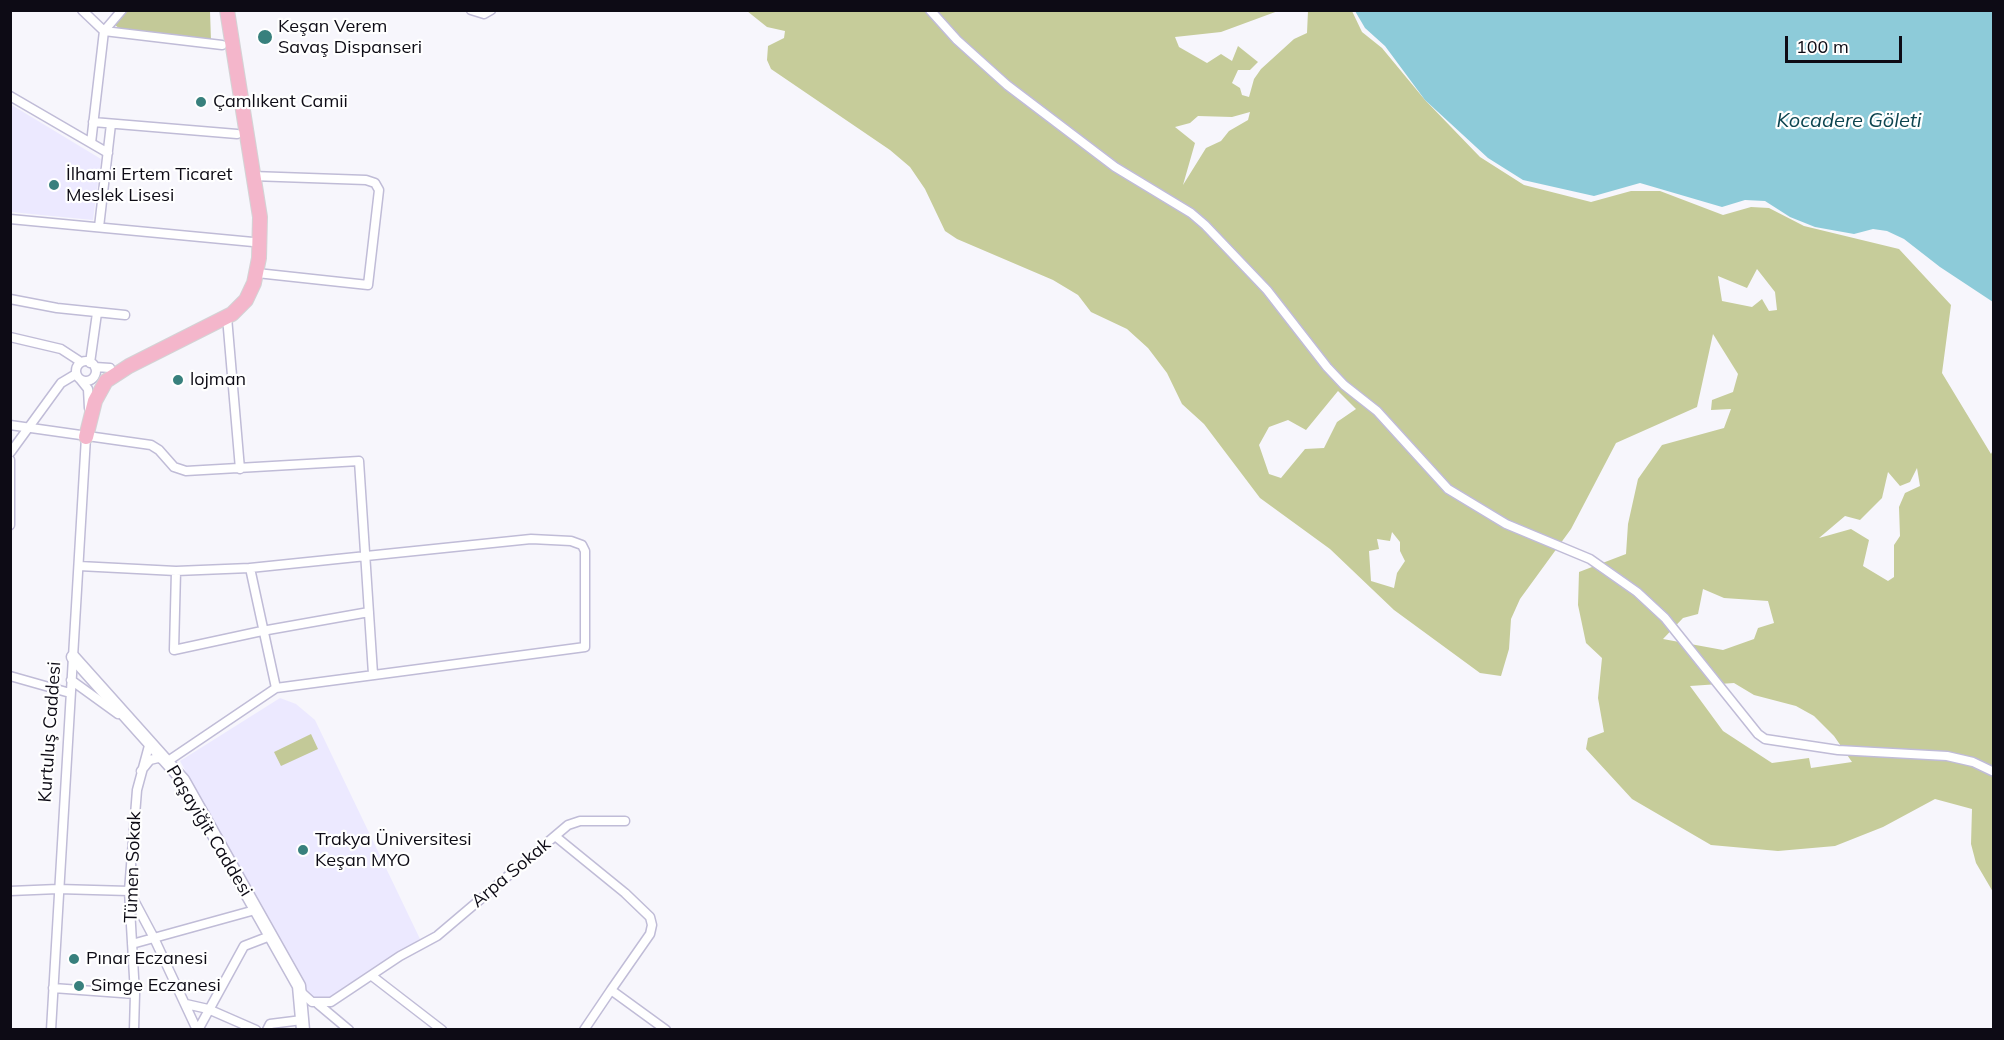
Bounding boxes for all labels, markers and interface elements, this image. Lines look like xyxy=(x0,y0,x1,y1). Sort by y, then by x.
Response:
place label: Keşan Verem Savaş Dispanseri xyxy=(278,16,422,58)
scale bar xyxy=(1788,24,1905,62)
marker: Keşan Verem Savaş Dispanseri xyxy=(256,28,274,46)
text: 100 m xyxy=(1796,35,1849,58)
place label: Çamlıkent Camii xyxy=(213,91,348,113)
marker: Çamlıkent Camii xyxy=(194,95,208,109)
water label: Kocadere Göleti xyxy=(1776,109,1922,133)
place label: İlhami Ertem Ticaret Meslek Lisesi xyxy=(66,164,232,207)
marker: İlhami Ertem Ticaret Meslek Lisesi xyxy=(47,178,61,192)
place label: lojman xyxy=(190,369,246,391)
marker: lojman xyxy=(171,373,185,387)
street label: Kurtuluş Caddesi xyxy=(34,661,66,803)
street label: Paşayiğit Caddesi xyxy=(161,762,257,900)
street label: Tümen Sokak xyxy=(120,811,146,923)
place label: Trakya Üniversitesi Keşan MYO xyxy=(315,829,472,872)
street label: Arpa Sokak xyxy=(467,834,555,912)
marker: Trakya Üniversitesi Keşan MYO xyxy=(296,843,310,857)
place label: Pınar Eczanesi xyxy=(86,948,207,970)
marker: Pınar Eczanesi xyxy=(67,952,81,966)
place label: Simge Eczanesi xyxy=(91,975,221,997)
marker: Simge Eczanesi xyxy=(72,979,86,993)

